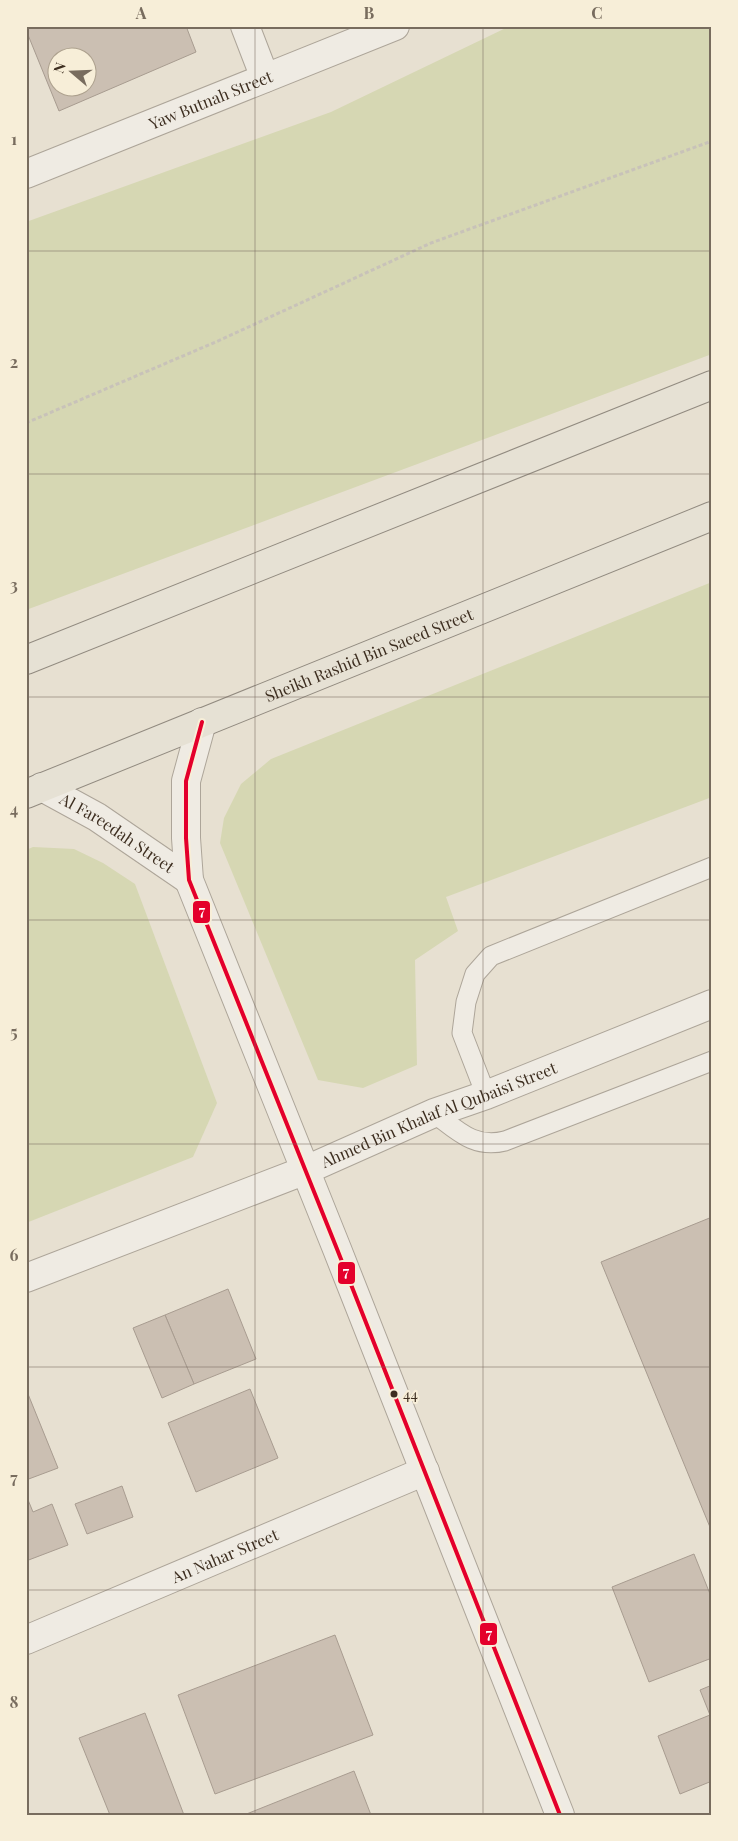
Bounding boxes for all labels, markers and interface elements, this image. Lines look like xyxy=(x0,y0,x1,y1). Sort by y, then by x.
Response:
text: A xyxy=(135,2,147,23)
text: B xyxy=(364,2,375,23)
text: C xyxy=(591,2,603,23)
north arrow xyxy=(48,48,98,98)
text: N xyxy=(49,60,70,75)
street label: Yaw Butnah Street xyxy=(145,65,276,134)
text: 1 xyxy=(11,128,17,149)
text: 2 xyxy=(10,351,18,372)
text: 3 xyxy=(10,574,18,595)
street label: Sheikh Rashid Bin Saeed Street xyxy=(262,603,476,706)
street label: Al Fareedah Street xyxy=(56,787,179,877)
text: 4 xyxy=(10,798,18,819)
line badge: 7 xyxy=(192,900,211,924)
text: 7 xyxy=(199,901,206,920)
text: 5 xyxy=(10,1021,18,1042)
street label: Ahmed Bin Khalaf Al Qubaisi Street xyxy=(317,1057,560,1172)
text: 6 xyxy=(10,1244,19,1265)
line badge: 7 xyxy=(337,1261,356,1285)
text: 7 xyxy=(343,1262,350,1281)
place label: 44 xyxy=(403,1384,418,1404)
marker: 44 xyxy=(389,1389,399,1399)
text: 7 xyxy=(10,1467,18,1488)
street label: An Nahar Street xyxy=(167,1523,281,1588)
line badge: 7 xyxy=(479,1622,498,1646)
text: 7 xyxy=(486,1624,493,1643)
text: 8 xyxy=(10,1691,19,1712)

